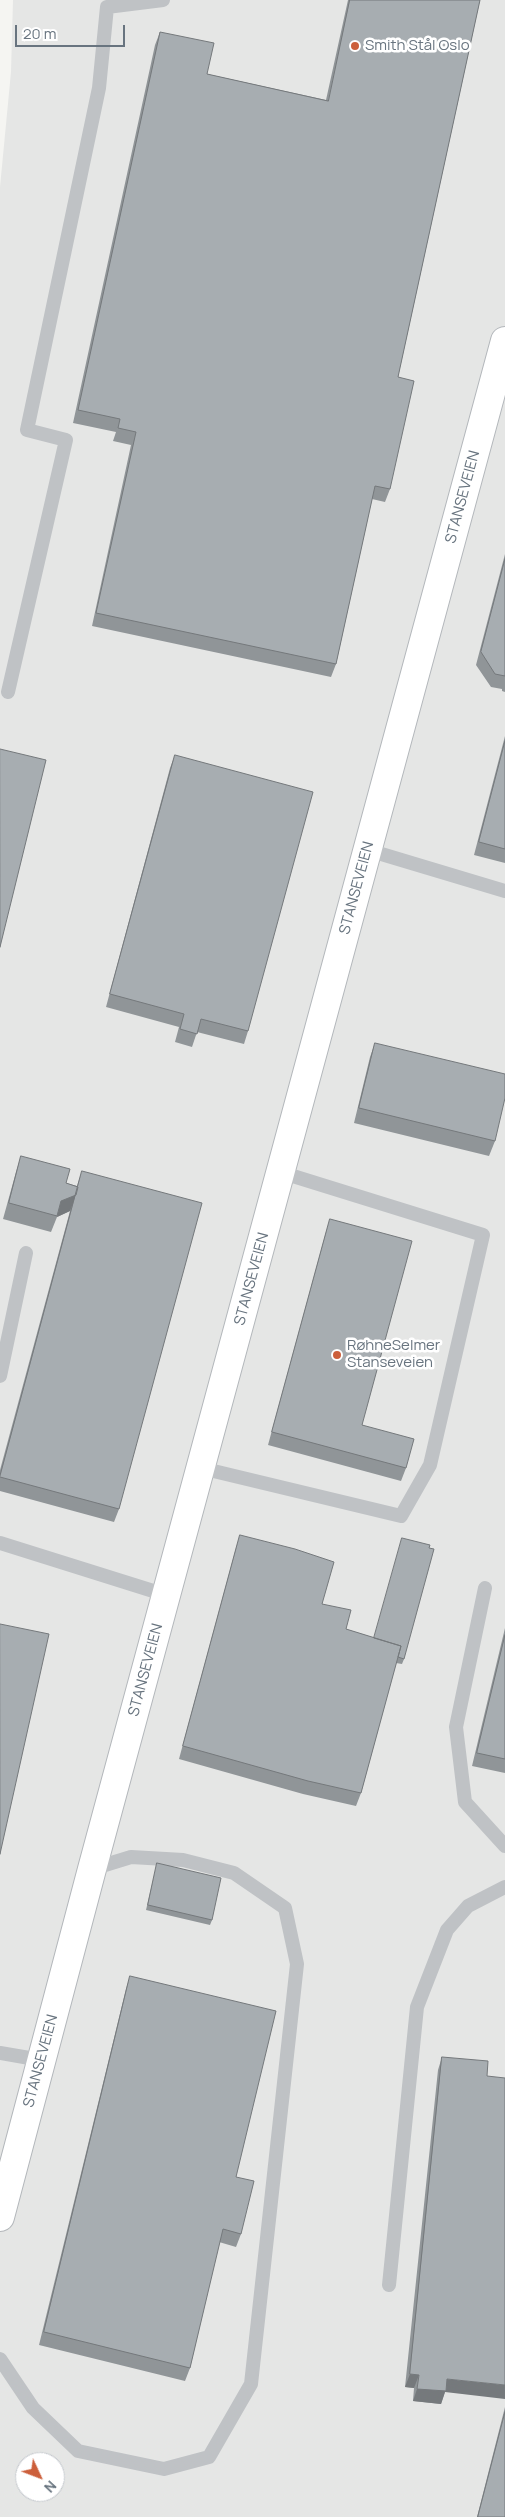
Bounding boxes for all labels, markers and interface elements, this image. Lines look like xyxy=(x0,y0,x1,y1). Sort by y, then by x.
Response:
scale bar xyxy=(18,15,128,47)
text: 20 m xyxy=(23,23,56,44)
place label: Smith Stål Oslo xyxy=(365,37,470,55)
marker: Smith Stål Oslo xyxy=(349,40,361,52)
street label: STANSEVEIEN xyxy=(442,449,484,545)
street label: STANSEVEIEN xyxy=(336,840,378,936)
street label: STANSEVEIEN xyxy=(231,1231,273,1327)
place label: RøhneSelmer Stanseveien xyxy=(347,1337,440,1372)
marker: RøhneSelmer Stanseveien xyxy=(331,1349,343,1361)
street label: STANSEVEIEN xyxy=(125,1622,167,1718)
street label: STANSEVEIEN xyxy=(20,2013,62,2109)
north arrow xyxy=(15,2452,65,2502)
text: N xyxy=(40,2477,61,2497)

